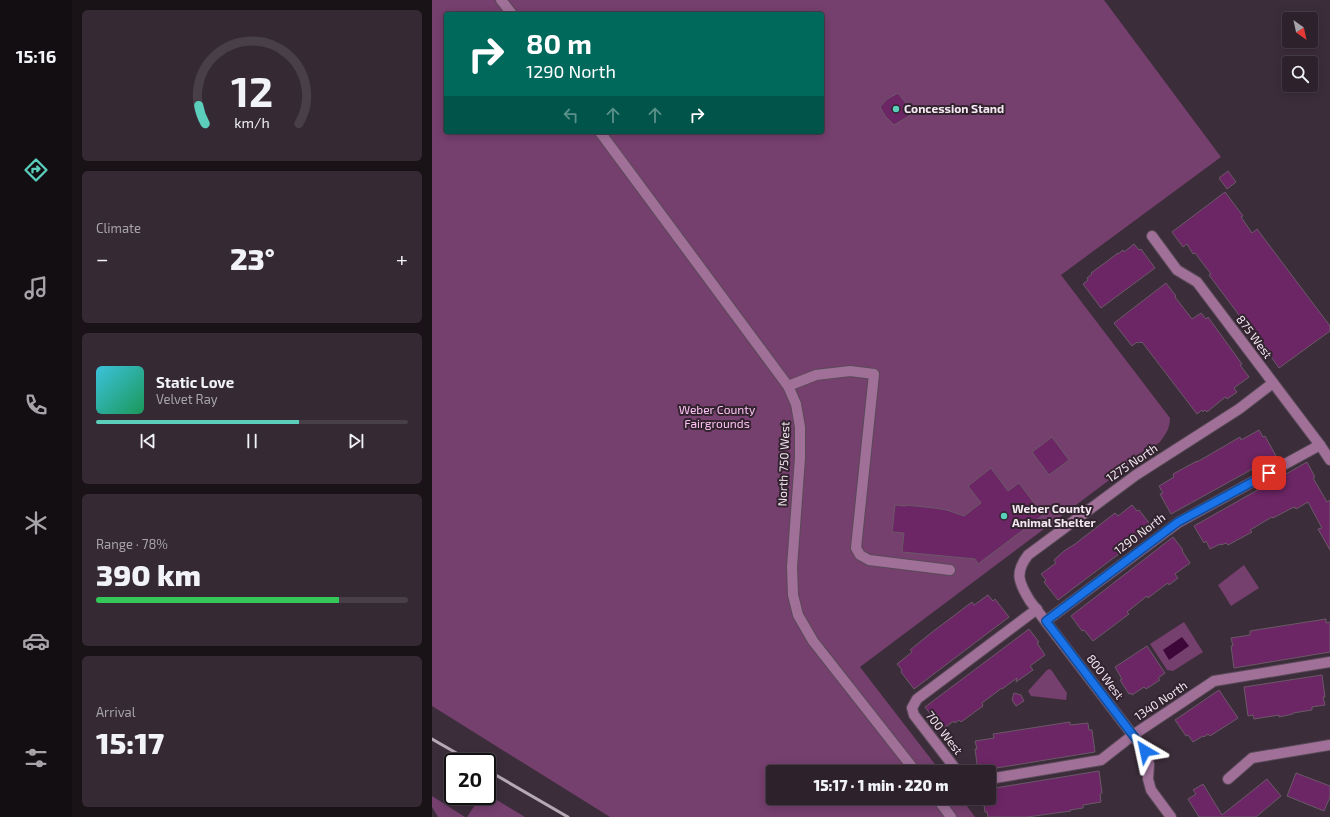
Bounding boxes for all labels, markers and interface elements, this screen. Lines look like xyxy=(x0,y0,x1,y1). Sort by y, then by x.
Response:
north arrow xyxy=(1282,12,1318,48)
map controls xyxy=(1282,12,1318,92)
text: 80 m xyxy=(526,26,592,60)
icon: right xyxy=(460,28,512,80)
text: 15:16 xyxy=(16,45,56,67)
button: search xyxy=(1282,56,1318,92)
text: 1290 North xyxy=(526,60,616,82)
text: 12 xyxy=(231,65,273,115)
place label: Concession Stand xyxy=(904,101,1004,115)
icon: left xyxy=(560,104,582,126)
icon: ahead xyxy=(602,104,624,126)
icon: ahead xyxy=(644,104,666,126)
icon: right xyxy=(686,104,708,126)
marker: Concession Stand xyxy=(891,104,901,114)
text: km/h xyxy=(234,113,270,130)
icon: directions xyxy=(22,156,50,184)
text: Climate xyxy=(96,220,141,236)
text: 23° xyxy=(230,240,275,276)
text: − xyxy=(96,245,109,271)
text: + xyxy=(396,245,408,271)
icon: music xyxy=(22,274,50,302)
street label: 875 West xyxy=(1234,312,1276,361)
text: Static Love xyxy=(156,373,234,391)
icon: phone xyxy=(22,391,50,419)
text: Velvet Ray xyxy=(156,391,218,407)
park label: Weber County Fairgrounds xyxy=(679,402,756,430)
street label: North 750 West xyxy=(775,421,791,507)
icon: previous xyxy=(137,430,159,452)
icon: pause xyxy=(241,430,263,452)
icon: next xyxy=(345,430,367,452)
street label: 1275 North xyxy=(1103,440,1160,484)
pin xyxy=(1252,456,1286,490)
icon: arrive xyxy=(1258,462,1280,484)
place label: Weber County Animal Shelter xyxy=(1012,501,1096,529)
icon: climate xyxy=(22,509,50,537)
street label: 1290 North xyxy=(1111,510,1168,557)
marker: Weber County Animal Shelter xyxy=(999,511,1009,521)
text: Range · 78% xyxy=(96,536,168,552)
text: 390 km xyxy=(96,556,201,592)
icon: car xyxy=(22,627,50,655)
street label: 800 West xyxy=(1084,651,1127,702)
street label: 1340 North xyxy=(1131,677,1189,723)
text: Arrival xyxy=(96,704,136,720)
street label: 700 West xyxy=(923,708,966,757)
text: 15:17 xyxy=(96,724,164,760)
position arrow xyxy=(1124,730,1166,772)
icon: filters xyxy=(22,744,50,772)
speed limit sign: 20 xyxy=(444,753,496,805)
text: 15:17 · 1 min · 220 m xyxy=(813,776,949,794)

